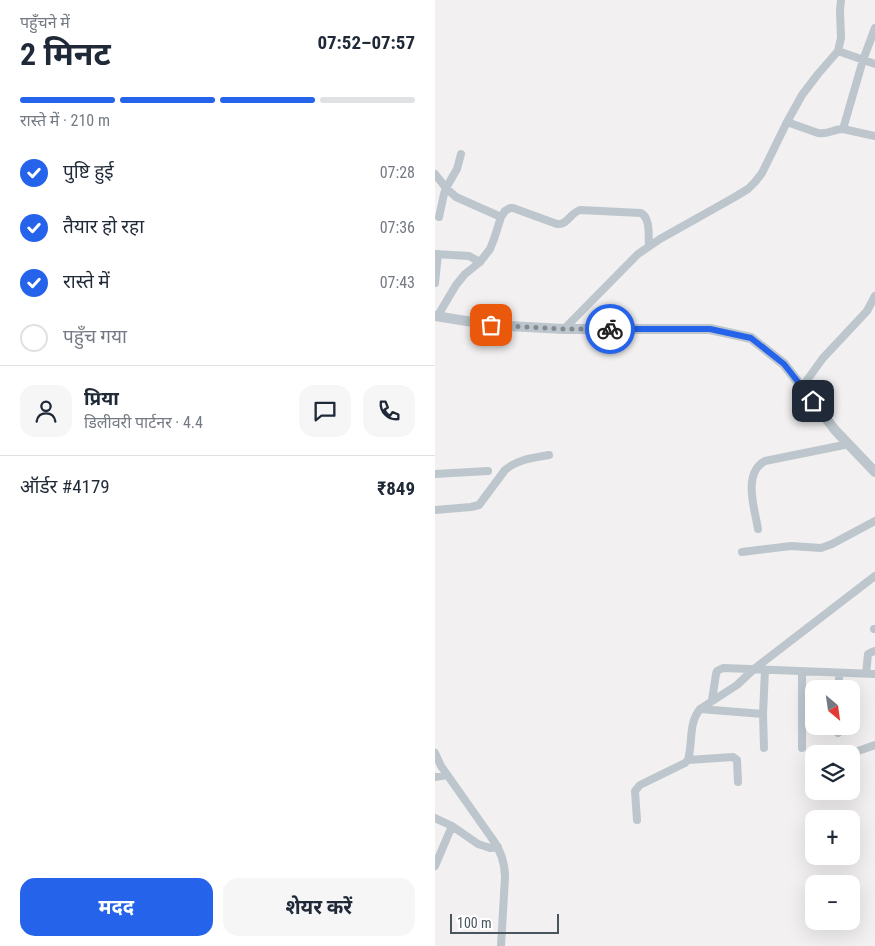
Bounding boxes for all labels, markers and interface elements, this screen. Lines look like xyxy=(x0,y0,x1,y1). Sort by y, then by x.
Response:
text: पहुँचने में xyxy=(20,13,70,32)
text: 07:52–07:57 xyxy=(317,31,415,54)
text: 2 मिनट xyxy=(20,35,111,73)
text: रास्ते में · 210 m xyxy=(20,111,110,130)
icon: check xyxy=(20,159,48,187)
text: पुष्टि हुई xyxy=(63,160,114,183)
text: 07:28 xyxy=(380,163,415,182)
icon: check xyxy=(20,214,48,242)
text: तैयार हो रहा xyxy=(63,215,144,238)
text: 07:36 xyxy=(380,218,415,237)
icon: check xyxy=(20,269,48,297)
text: रास्ते में xyxy=(63,270,110,293)
text: 07:43 xyxy=(380,273,415,292)
pin xyxy=(470,304,512,346)
courier xyxy=(585,304,635,354)
icon: bag xyxy=(477,311,505,339)
icon: bike xyxy=(596,315,624,343)
text: पहुँच गया xyxy=(63,325,127,348)
pin xyxy=(792,380,834,422)
button: person xyxy=(20,385,72,437)
button: chat xyxy=(299,385,351,437)
button: phone xyxy=(363,385,415,437)
text: प्रिया xyxy=(84,387,119,410)
icon: home xyxy=(799,387,827,415)
text: डिलीवरी पार्टनर · 4.4 xyxy=(84,413,203,432)
text: ऑर्डर #4179 xyxy=(20,475,110,498)
text: ₹849 xyxy=(377,477,415,500)
north arrow xyxy=(805,680,860,735)
map controls xyxy=(805,680,860,930)
button: layers xyxy=(805,745,860,800)
button: + xyxy=(805,810,860,865)
button: − xyxy=(805,875,860,930)
button: मदद xyxy=(20,878,213,936)
button: शेयर करें xyxy=(223,878,415,936)
scale bar xyxy=(450,911,559,934)
text: 100 m xyxy=(457,915,492,931)

